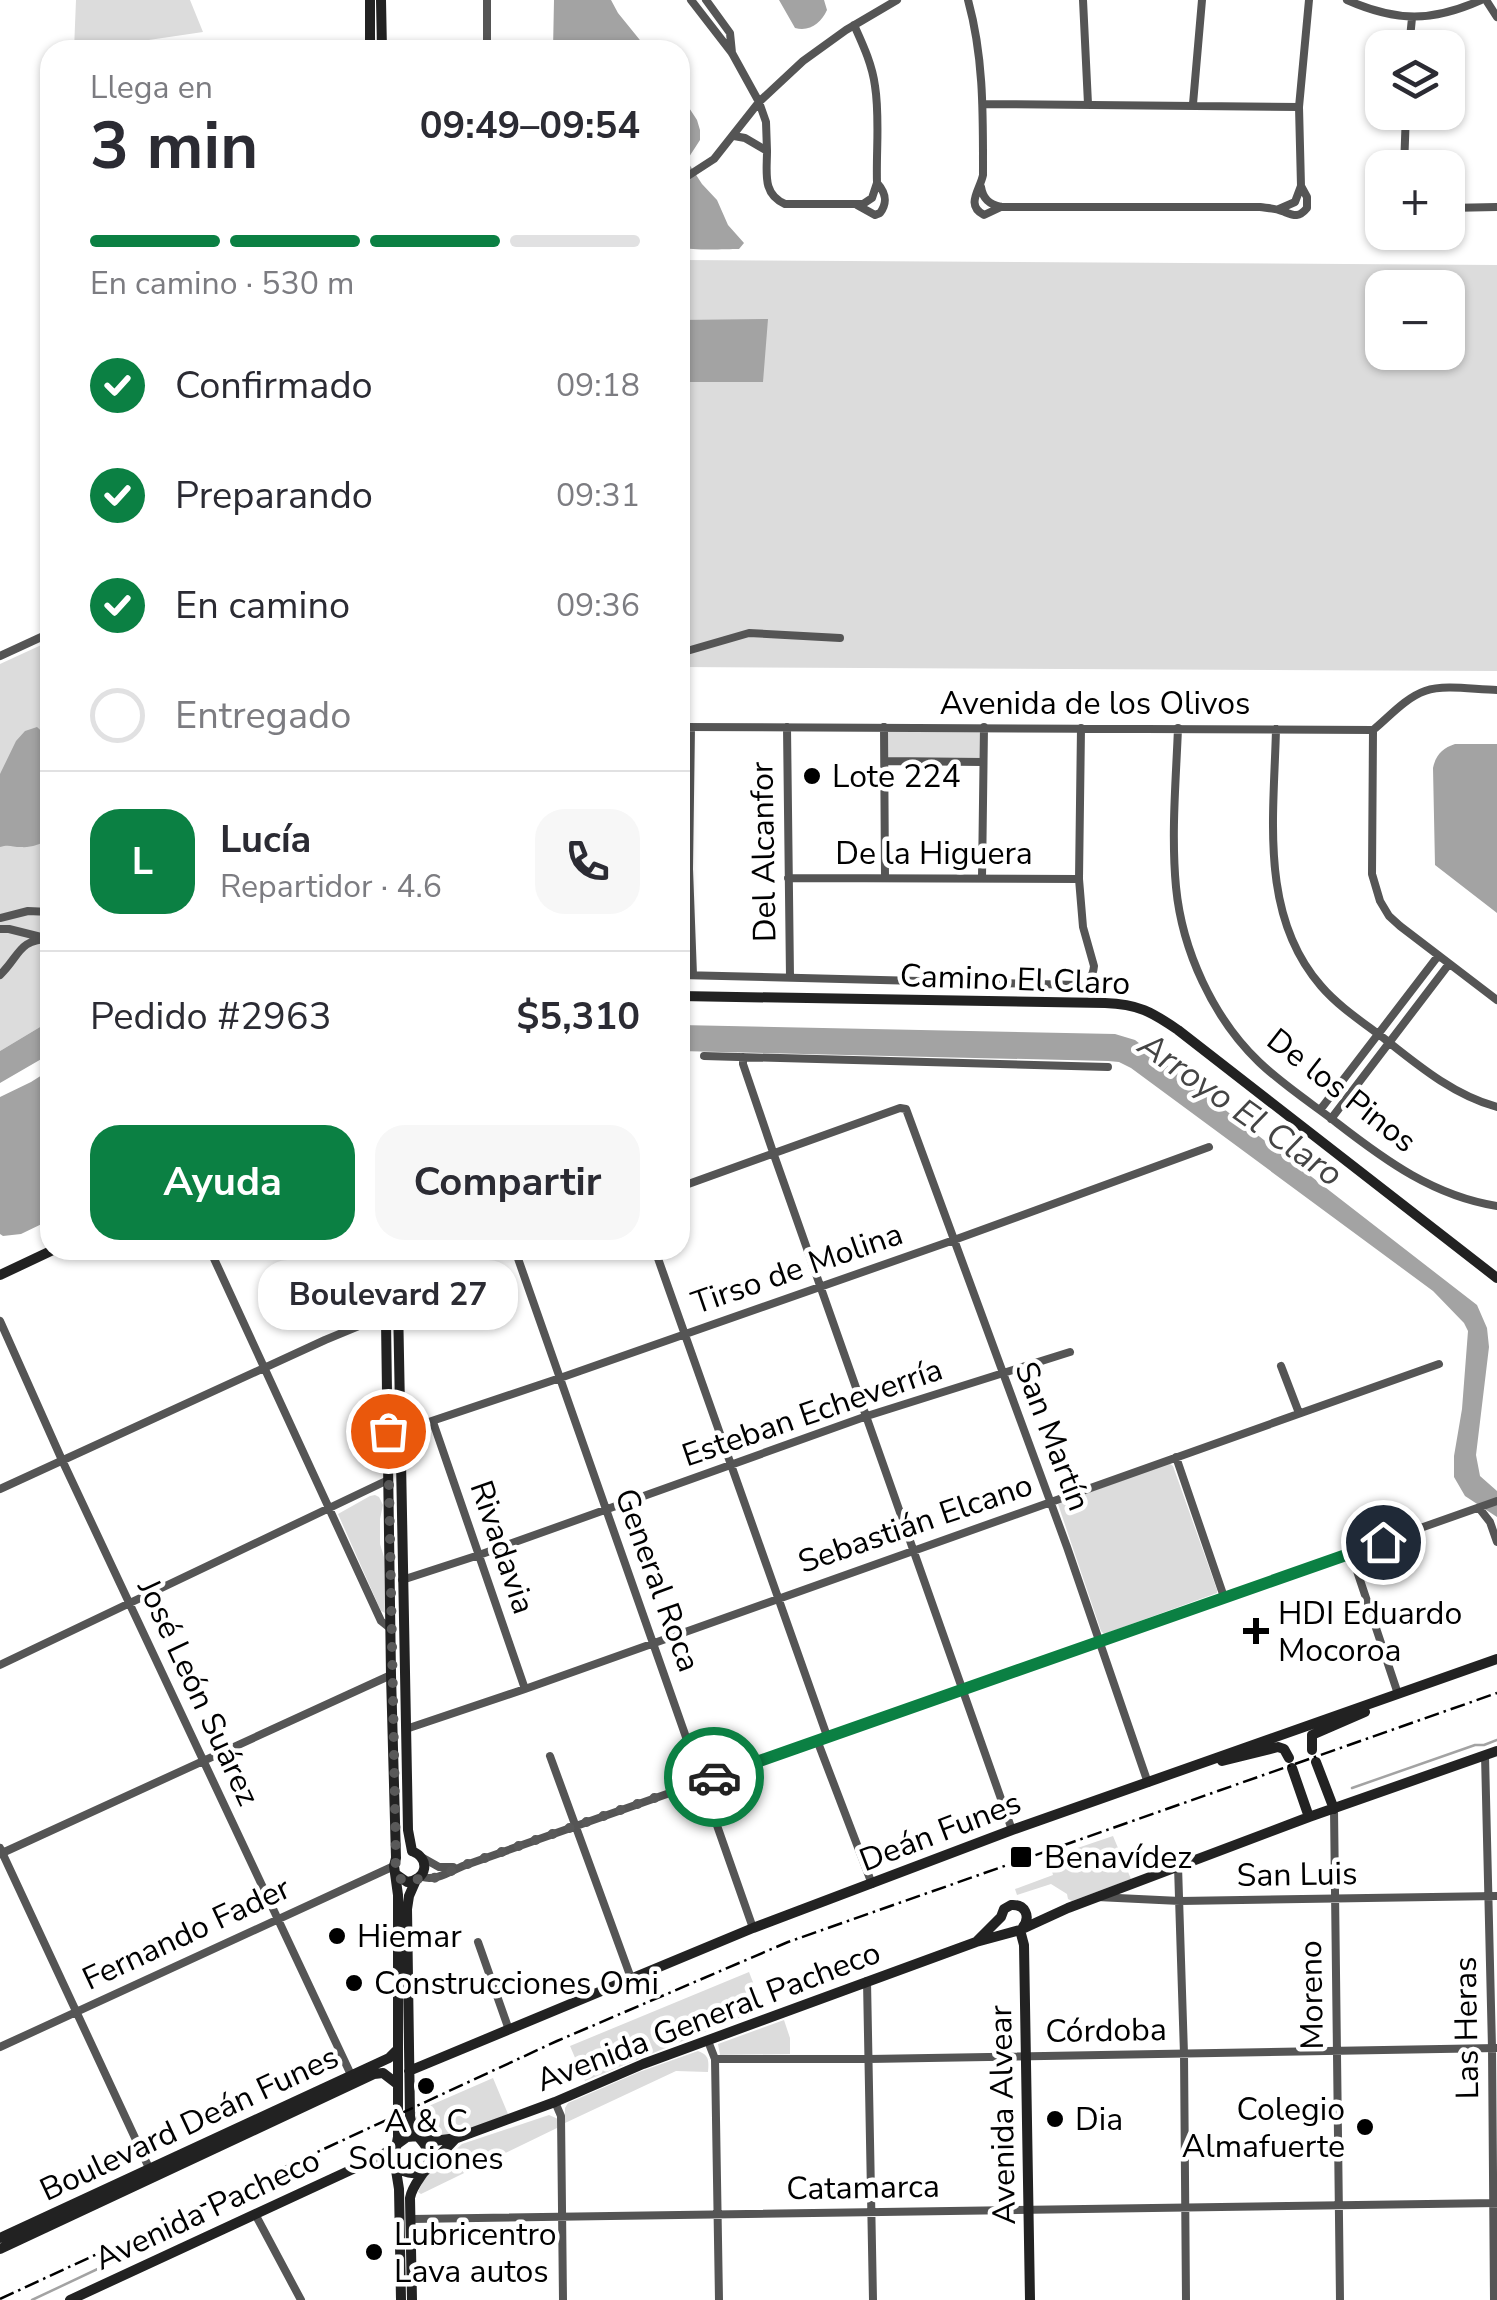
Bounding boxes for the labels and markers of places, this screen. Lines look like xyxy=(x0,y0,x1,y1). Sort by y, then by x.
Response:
place label: Lote 224 xyxy=(832,755,961,798)
marker: Lote 224 xyxy=(801,765,823,787)
callout: Boulevard 27 xyxy=(258,1261,518,1331)
pin xyxy=(346,1389,431,1474)
pin xyxy=(1341,1500,1426,1585)
place label: HDI Eduardo Mocoroa xyxy=(1278,1592,1462,1672)
marker: HDI Eduardo Mocoroa xyxy=(1243,1618,1269,1644)
place label: Benavídez xyxy=(1044,1836,1192,1879)
marker: Benavídez xyxy=(1008,1844,1034,1870)
place label: Hiemar xyxy=(357,1915,462,1958)
marker: Hiemar xyxy=(326,1925,348,1947)
place label: Construcciones Omi xyxy=(374,1962,659,2005)
marker: Construcciones Omi xyxy=(343,1972,365,1994)
marker: A & C Soluciones xyxy=(415,2075,437,2097)
place label: Colegio Almafuerte xyxy=(1182,2088,1345,2168)
place label: Dia xyxy=(1075,2098,1123,2141)
place label: A & C Soluciones xyxy=(348,2100,504,2180)
marker: Dia xyxy=(1044,2108,1066,2130)
marker: Colegio Almafuerte xyxy=(1354,2116,1376,2138)
place label: Lubricentro Lava autos xyxy=(394,2213,556,2293)
marker: Lubricentro Lava autos xyxy=(363,2241,385,2263)

